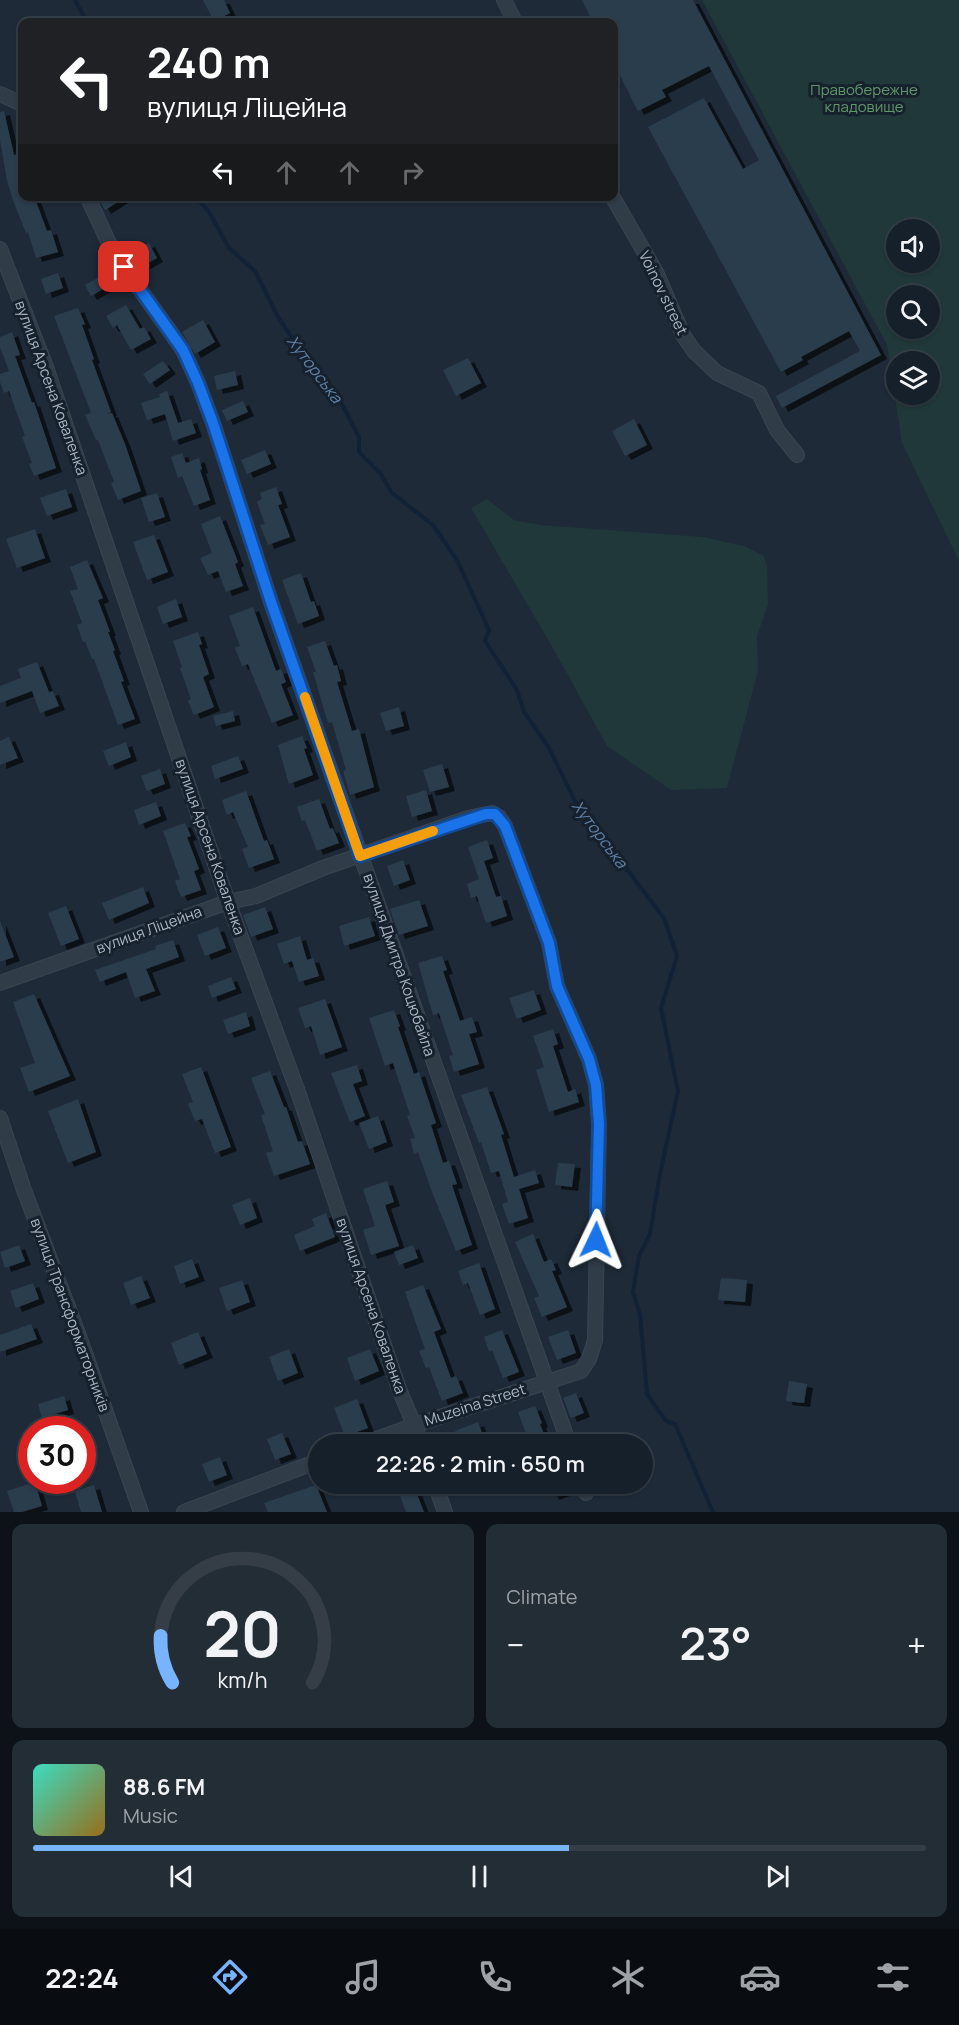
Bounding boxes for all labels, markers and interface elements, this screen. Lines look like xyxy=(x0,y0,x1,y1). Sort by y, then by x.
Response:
text: 240 m xyxy=(147,33,271,91)
icon: left xyxy=(48,42,126,120)
park label: Правобережне кладовище xyxy=(810,79,918,117)
text: вулиця Ліцейна xyxy=(147,88,347,125)
icon: left xyxy=(207,156,240,189)
icon: ahead xyxy=(270,156,303,189)
icon: ahead xyxy=(333,156,366,189)
icon: right xyxy=(396,156,429,189)
map controls xyxy=(886,219,940,405)
button: sound xyxy=(886,219,940,273)
pin xyxy=(98,241,149,292)
street label: Voinov street xyxy=(634,247,693,338)
icon: arrive xyxy=(107,250,140,283)
button: search xyxy=(886,285,940,339)
street label: вулиця Арсена Коваленка xyxy=(10,298,93,478)
water label: Хуторська xyxy=(282,331,348,408)
button: layers xyxy=(886,351,940,405)
street label: вулиця Арсена Коваленка xyxy=(170,756,250,938)
water label: Хуторська xyxy=(567,796,633,873)
street label: вулиця Дмитра Коцюбайла xyxy=(358,871,441,1059)
street label: вулиця Ліцейна xyxy=(93,901,205,958)
position arrow xyxy=(564,1208,628,1272)
street label: вулиця Трансформаторників xyxy=(26,1215,115,1415)
street label: вулиця Арсена Коваленка xyxy=(331,1215,411,1397)
street label: Muzeina Street xyxy=(421,1378,528,1431)
speed limit sign: 30 xyxy=(18,1416,96,1494)
text: 22:26 · 2 min · 650 m xyxy=(376,1449,585,1479)
text: Climate xyxy=(507,1583,578,1610)
text: 20 xyxy=(204,1590,282,1676)
text: 23° xyxy=(679,1612,752,1674)
text: − xyxy=(507,1622,524,1667)
text: + xyxy=(907,1622,926,1667)
text: km/h xyxy=(218,1665,268,1694)
text: 88.6 FM xyxy=(123,1772,205,1802)
text: Music xyxy=(123,1802,178,1829)
icon: previous xyxy=(165,1860,198,1893)
icon: pause xyxy=(463,1860,496,1893)
icon: next xyxy=(761,1860,794,1893)
icon: directions xyxy=(209,1956,251,1998)
icon: music xyxy=(342,1956,384,1998)
icon: phone xyxy=(474,1956,516,1998)
icon: climate xyxy=(607,1956,649,1998)
icon: car xyxy=(739,1956,781,1998)
icon: filters xyxy=(872,1956,914,1998)
text: 22:24 xyxy=(45,1959,119,1996)

